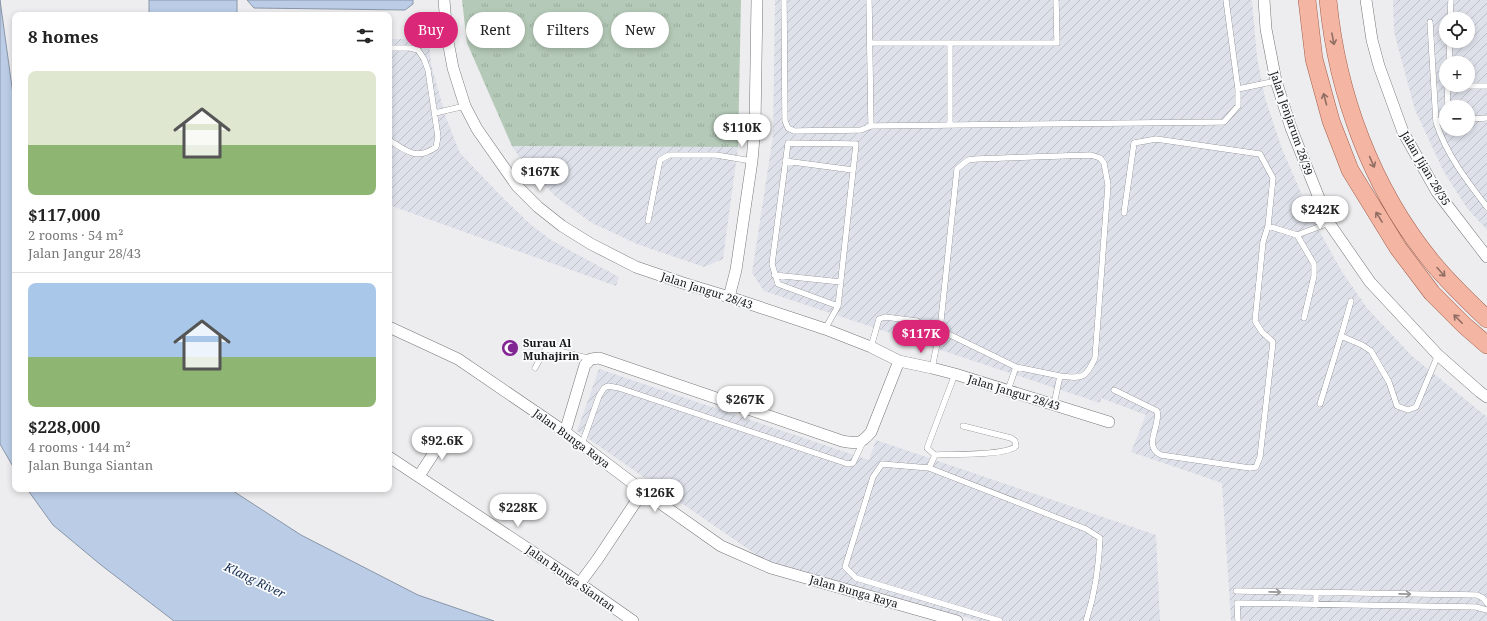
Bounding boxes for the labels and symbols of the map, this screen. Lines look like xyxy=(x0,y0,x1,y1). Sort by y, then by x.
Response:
one-way arrow xyxy=(1329,32,1337,45)
street label: Jalan Jenjarum 28/39 xyxy=(1267,68,1317,177)
one-way arrow xyxy=(1321,93,1328,106)
pin: $110K xyxy=(714,114,770,148)
street label: Jalan Jijan 28/35 xyxy=(1397,127,1454,208)
one-way arrow xyxy=(1368,156,1376,168)
pin: $167K xyxy=(512,158,568,192)
pin: $242K xyxy=(1292,196,1348,230)
one-way arrow xyxy=(1374,211,1382,223)
one-way arrow xyxy=(1436,267,1446,277)
street label: Jalan Jangur 28/43 xyxy=(658,268,755,312)
one-way arrow xyxy=(1453,314,1463,324)
pin: $117K xyxy=(893,320,949,354)
place label: Surau Al Muhajirin xyxy=(523,335,580,363)
mosque icon: Surau Al Muhajirin xyxy=(500,338,520,358)
street label: Jalan Jangur 28/43 xyxy=(965,371,1062,413)
pin: $267K xyxy=(717,386,773,420)
street label: Jalan Bunga Raya xyxy=(530,404,613,471)
pin: $92.6K xyxy=(409,427,475,461)
pin: $126K xyxy=(627,479,683,513)
pin: $228K xyxy=(490,494,546,528)
street label: Jalan Bunga Siantan xyxy=(523,541,619,615)
water label: Klang River xyxy=(221,558,289,602)
street label: Jalan Bunga Raya xyxy=(807,571,900,611)
one-way arrow xyxy=(1268,588,1281,595)
one-way arrow xyxy=(1398,590,1411,598)

